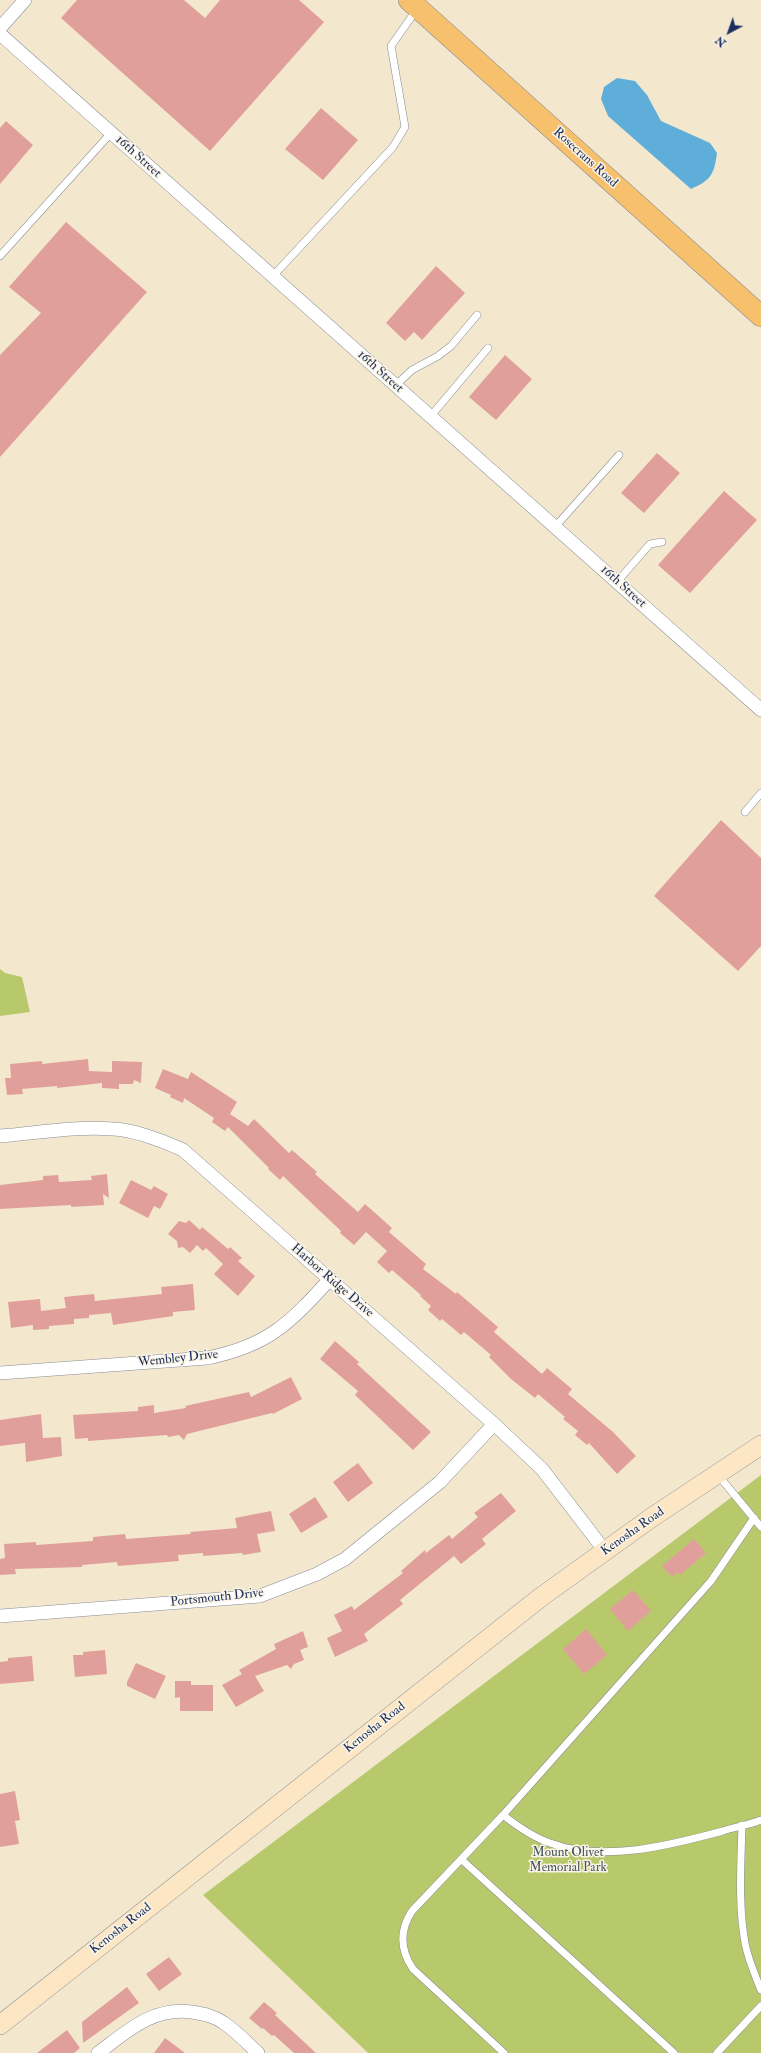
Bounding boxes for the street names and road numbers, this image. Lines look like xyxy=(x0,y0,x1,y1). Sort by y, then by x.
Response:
street label: Rosecrans Road xyxy=(549,125,621,191)
street label: 16th Street xyxy=(112,132,164,182)
street label: 16th Street xyxy=(354,347,406,397)
street label: 16th Street xyxy=(597,562,649,612)
street label: Harbor Ridge Drive xyxy=(287,1241,377,1321)
street label: Wembley Drive xyxy=(137,1347,219,1371)
street label: Kenosha Road xyxy=(598,1504,668,1560)
street label: Portsmouth Drive xyxy=(170,1585,264,1611)
street label: Kenosha Road xyxy=(341,1699,409,1757)
street label: Kenosha Road xyxy=(87,1900,155,1958)

